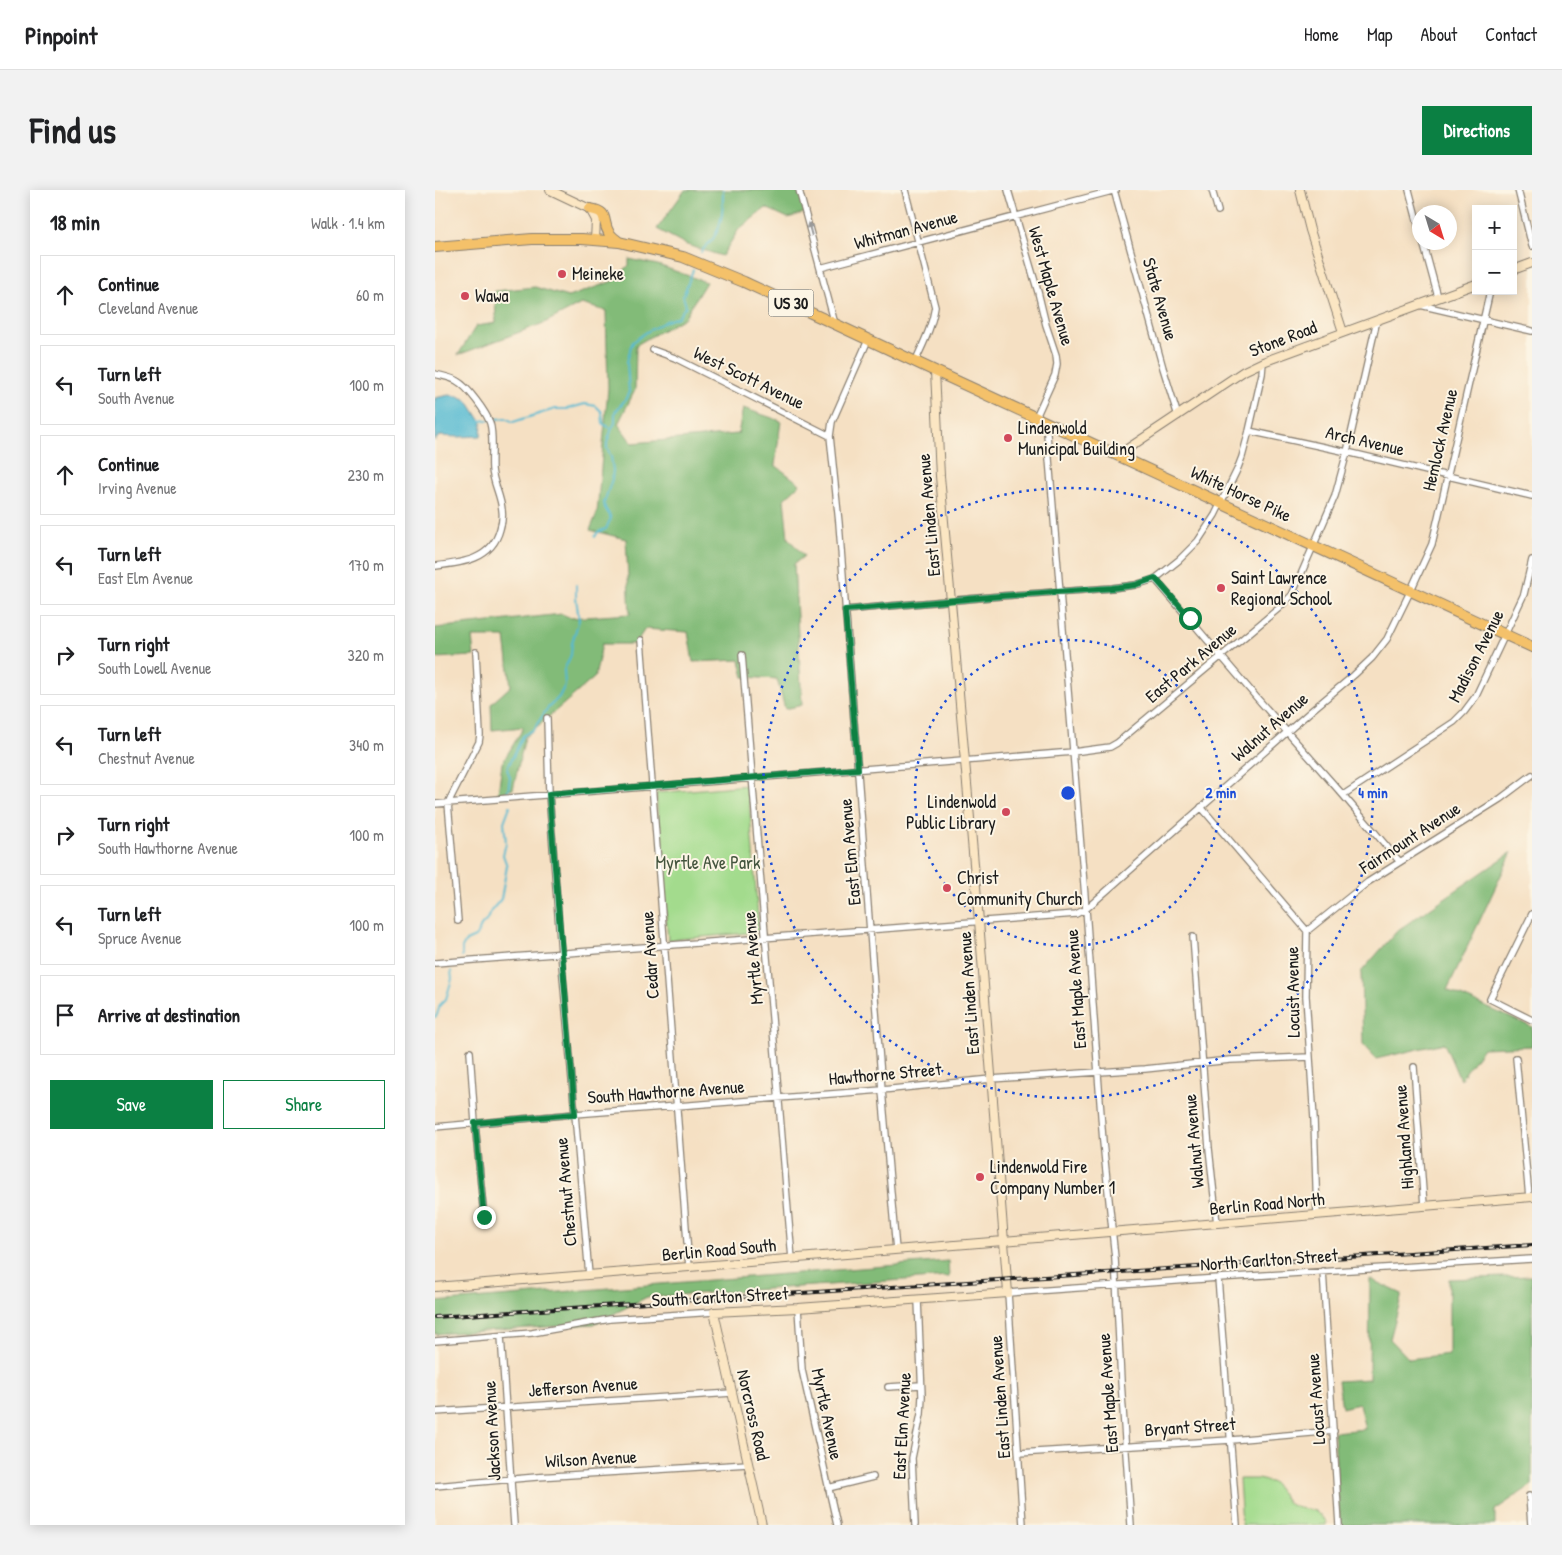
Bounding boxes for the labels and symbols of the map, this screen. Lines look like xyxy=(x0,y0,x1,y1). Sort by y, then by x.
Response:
street label: Whitman Avenue xyxy=(851,204,960,255)
north arrow xyxy=(1412,205,1457,250)
one-way arrow xyxy=(806,222,814,237)
street label: West Maple Avenue xyxy=(1023,223,1080,348)
street label: State Avenue xyxy=(1137,255,1184,343)
place label: Meineke xyxy=(572,261,624,286)
marker: Meineke xyxy=(556,268,568,280)
place label: Wawa xyxy=(475,283,509,308)
marker: Wawa xyxy=(459,290,471,302)
road number: US 30 xyxy=(769,290,813,316)
street label: Stone Road xyxy=(1245,314,1320,363)
street label: West Scott Avenue xyxy=(690,340,809,415)
street label: Hemlock Avenue xyxy=(1416,386,1463,493)
place label: Lindenwold Municipal Building xyxy=(1018,415,1135,461)
street label: Arch Avenue xyxy=(1323,419,1407,462)
marker: Lindenwold Municipal Building xyxy=(1002,432,1014,444)
street label: East Linden Avenue xyxy=(911,453,946,578)
street label: White Horse Pike xyxy=(1187,459,1296,528)
place label: Saint Lawrence Regional School xyxy=(1231,565,1332,611)
marker: Saint Lawrence Regional School xyxy=(1215,582,1227,594)
street label: Madison Avenue xyxy=(1442,605,1510,706)
route start xyxy=(1179,607,1202,630)
street label: East Park Avenue xyxy=(1140,617,1242,708)
street label: Walnut Avenue xyxy=(1226,686,1313,767)
text: 2 min xyxy=(1206,782,1237,803)
text: 4 min xyxy=(1358,782,1388,803)
centre of rings xyxy=(1059,784,1077,802)
place label: Lindenwold Public Library xyxy=(906,789,996,835)
street label: Fairmount Avenue xyxy=(1354,796,1465,880)
street label: East Elm Avenue xyxy=(832,798,867,906)
marker: Lindenwold Public Library xyxy=(1000,806,1012,818)
park label: Myrtle Ave Park xyxy=(656,850,761,875)
place label: Christ Community Church xyxy=(957,865,1082,911)
marker: Christ Community Church xyxy=(941,882,953,894)
street label: Cedar Avenue xyxy=(634,910,665,1000)
street label: Myrtle Avenue xyxy=(736,911,769,1006)
street label: East Maple Avenue xyxy=(1059,929,1092,1050)
street label: East Linden Avenue xyxy=(952,931,985,1055)
street label: Locust Avenue xyxy=(1279,946,1306,1038)
street label: Hawthorne Street xyxy=(828,1056,943,1091)
street label: South Hawthorne Avenue xyxy=(587,1074,745,1109)
street label: Highland Avenue xyxy=(1387,1084,1420,1190)
street label: Walnut Avenue xyxy=(1177,1093,1210,1189)
street label: Chestnut Avenue xyxy=(548,1137,583,1247)
place label: Lindenwold Fire Company Number 1 xyxy=(990,1154,1115,1200)
marker: Lindenwold Fire Company Number 1 xyxy=(974,1171,986,1183)
street label: Berlin Road North xyxy=(1208,1186,1326,1221)
route end xyxy=(473,1206,496,1229)
street label: Berlin Road South xyxy=(661,1232,777,1267)
street label: North Carlton Street xyxy=(1199,1242,1339,1277)
street label: South Carlton Street xyxy=(651,1280,790,1313)
street label: East Maple Avenue xyxy=(1091,1333,1124,1454)
street label: East Linden Avenue xyxy=(983,1335,1016,1459)
street label: Locust Avenue xyxy=(1300,1353,1331,1445)
street label: Myrtle Avenue xyxy=(806,1366,849,1462)
street label: Norcross Road xyxy=(731,1367,776,1463)
street label: Jefferson Avenue xyxy=(527,1370,638,1403)
street label: East Elm Avenue xyxy=(886,1372,917,1480)
street label: Jackson Avenue xyxy=(476,1380,507,1482)
street label: Bryant Street xyxy=(1144,1411,1237,1442)
street label: Wilson Avenue xyxy=(544,1444,638,1473)

